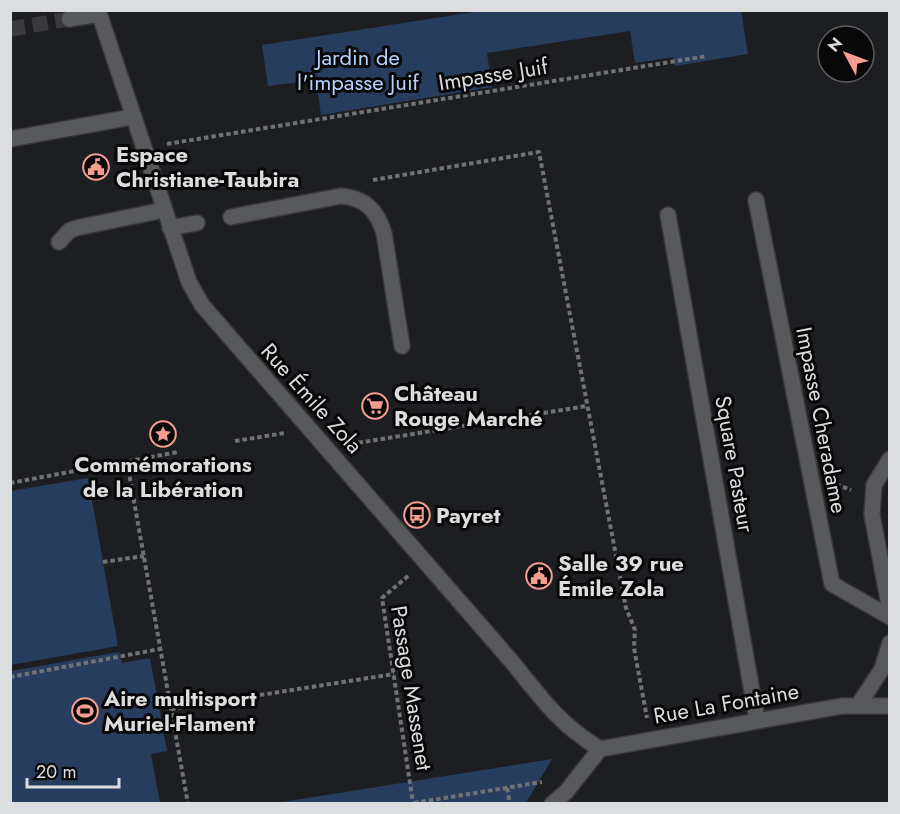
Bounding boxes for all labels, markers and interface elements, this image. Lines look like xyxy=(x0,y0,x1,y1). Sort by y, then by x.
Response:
north arrow xyxy=(816,24,876,84)
text: N xyxy=(822,32,848,57)
park label: Jardin de l'impasse Juif xyxy=(297,41,420,98)
street label: Impasse Juif xyxy=(436,49,551,98)
place label: Espace Christiane-Taubira xyxy=(116,138,299,195)
public building icon: Espace Christiane-Taubira xyxy=(81,152,111,182)
street label: Impasse Cheradame xyxy=(788,324,856,516)
street label: Rue Émile Zola xyxy=(254,336,370,460)
place label: Château Rouge Marché xyxy=(394,377,543,434)
supermarket icon: Château Rouge Marché xyxy=(360,391,390,421)
street label: Square Pasteur xyxy=(707,393,763,535)
place icon: Commémorations de la Libération xyxy=(148,419,178,449)
place label: Commémorations de la Libération xyxy=(74,448,252,505)
place label: Payret xyxy=(436,499,501,531)
bus stop icon: Payret xyxy=(402,500,432,530)
place label: Salle 39 rue Émile Zola xyxy=(558,547,684,604)
public building icon: Salle 39 rue Émile Zola xyxy=(524,561,554,591)
street label: Passage Massenet xyxy=(383,603,441,773)
street label: Rue La Fontaine xyxy=(651,674,801,732)
place label: Aire multisport Muriel-Flament xyxy=(103,682,256,739)
sports icon: Aire multisport Muriel-Flament xyxy=(70,696,100,726)
scale bar xyxy=(27,751,118,789)
text: 20 m xyxy=(36,759,76,785)

